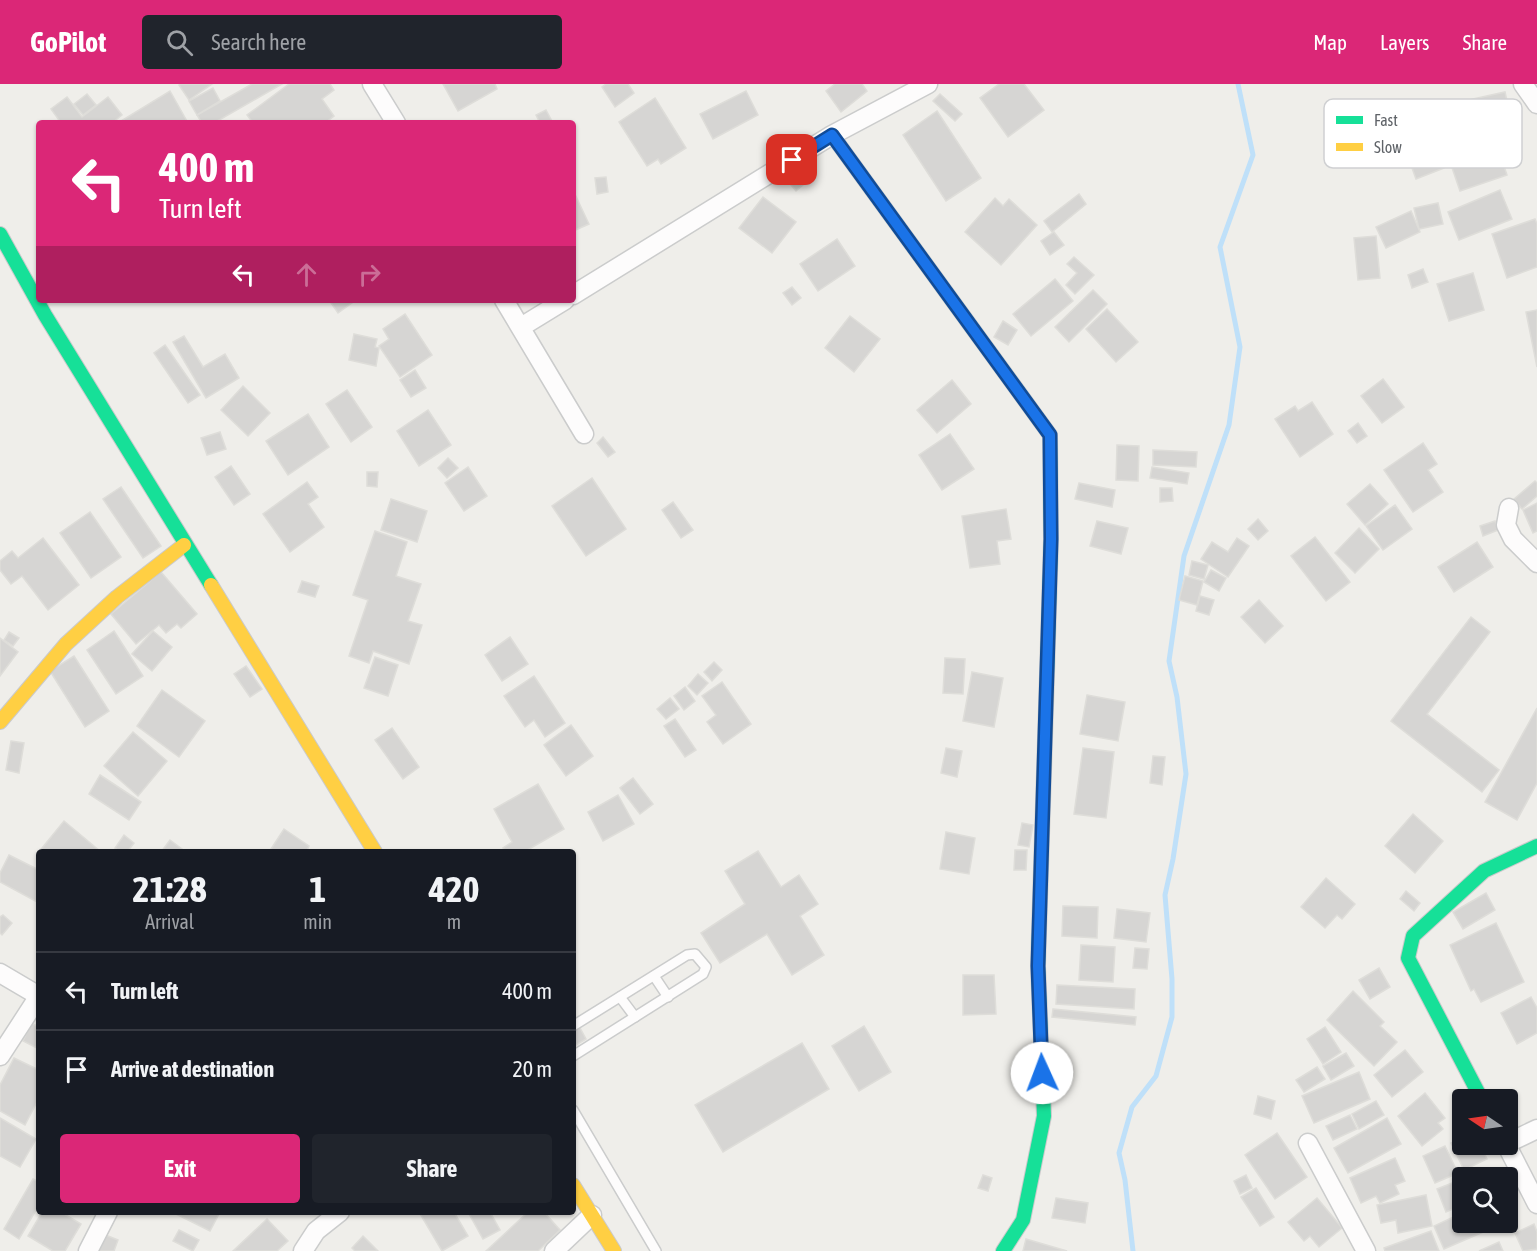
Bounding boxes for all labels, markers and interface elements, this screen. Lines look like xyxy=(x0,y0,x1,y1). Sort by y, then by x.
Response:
search box xyxy=(142,15,562,69)
text: GoPilot xyxy=(30,26,106,58)
icon: search xyxy=(163,26,196,59)
text: Search here xyxy=(211,29,306,55)
text: Map xyxy=(1313,30,1347,54)
text: Layers xyxy=(1380,30,1430,54)
text: Share xyxy=(1463,30,1507,54)
legend xyxy=(1324,99,1522,168)
text: Fast xyxy=(1374,111,1398,129)
pin xyxy=(766,134,817,185)
text: Slow xyxy=(1374,138,1402,156)
text: 400 m xyxy=(159,143,254,191)
icon: arrive xyxy=(775,143,808,176)
icon: left xyxy=(60,144,138,222)
text: Turn left xyxy=(159,193,242,224)
icon: left xyxy=(227,258,260,291)
icon: ahead xyxy=(290,258,323,291)
icon: right xyxy=(353,258,386,291)
text: 21:28 xyxy=(133,868,207,910)
text: 1 xyxy=(309,868,326,910)
text: 420 xyxy=(429,868,479,910)
text: Arrival xyxy=(145,910,194,933)
text: min xyxy=(303,910,332,933)
text: m xyxy=(447,910,461,933)
icon: left xyxy=(60,975,93,1008)
text: Turn left xyxy=(111,978,178,1004)
text: 400 m xyxy=(502,978,552,1004)
position arrow xyxy=(1010,1041,1074,1105)
icon: arrive xyxy=(60,1053,93,1086)
text: Arrive at destination xyxy=(111,1056,274,1082)
text: 20 m xyxy=(512,1056,552,1082)
north arrow xyxy=(1452,1089,1518,1155)
map controls xyxy=(1452,1089,1518,1233)
button: Exit xyxy=(60,1134,300,1203)
button: Share xyxy=(312,1134,552,1203)
button: search xyxy=(1452,1167,1518,1233)

